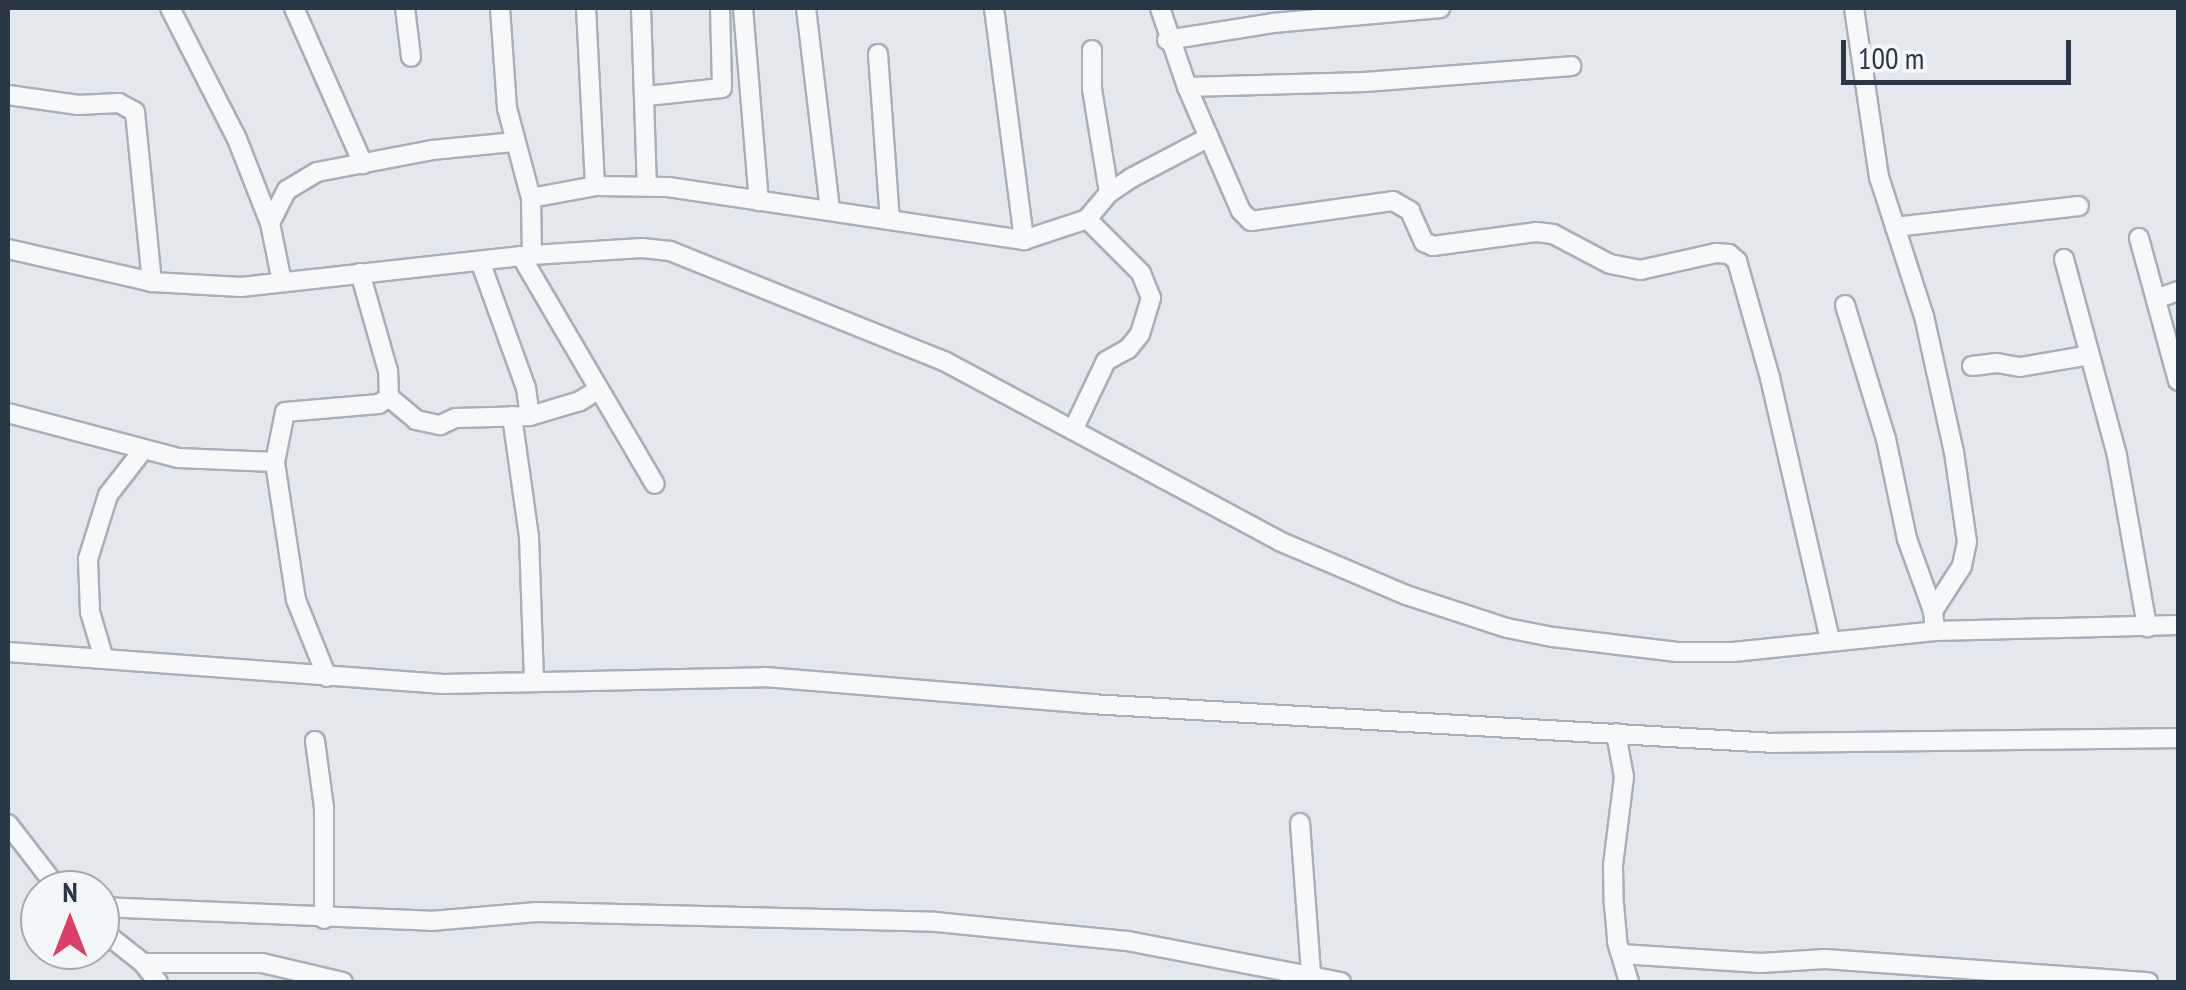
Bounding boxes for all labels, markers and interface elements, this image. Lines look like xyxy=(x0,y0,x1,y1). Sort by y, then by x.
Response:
scale bar xyxy=(1846,20,2076,82)
text: 100 m xyxy=(1858,38,1924,77)
north arrow xyxy=(20,870,120,970)
text: N xyxy=(62,873,78,910)

